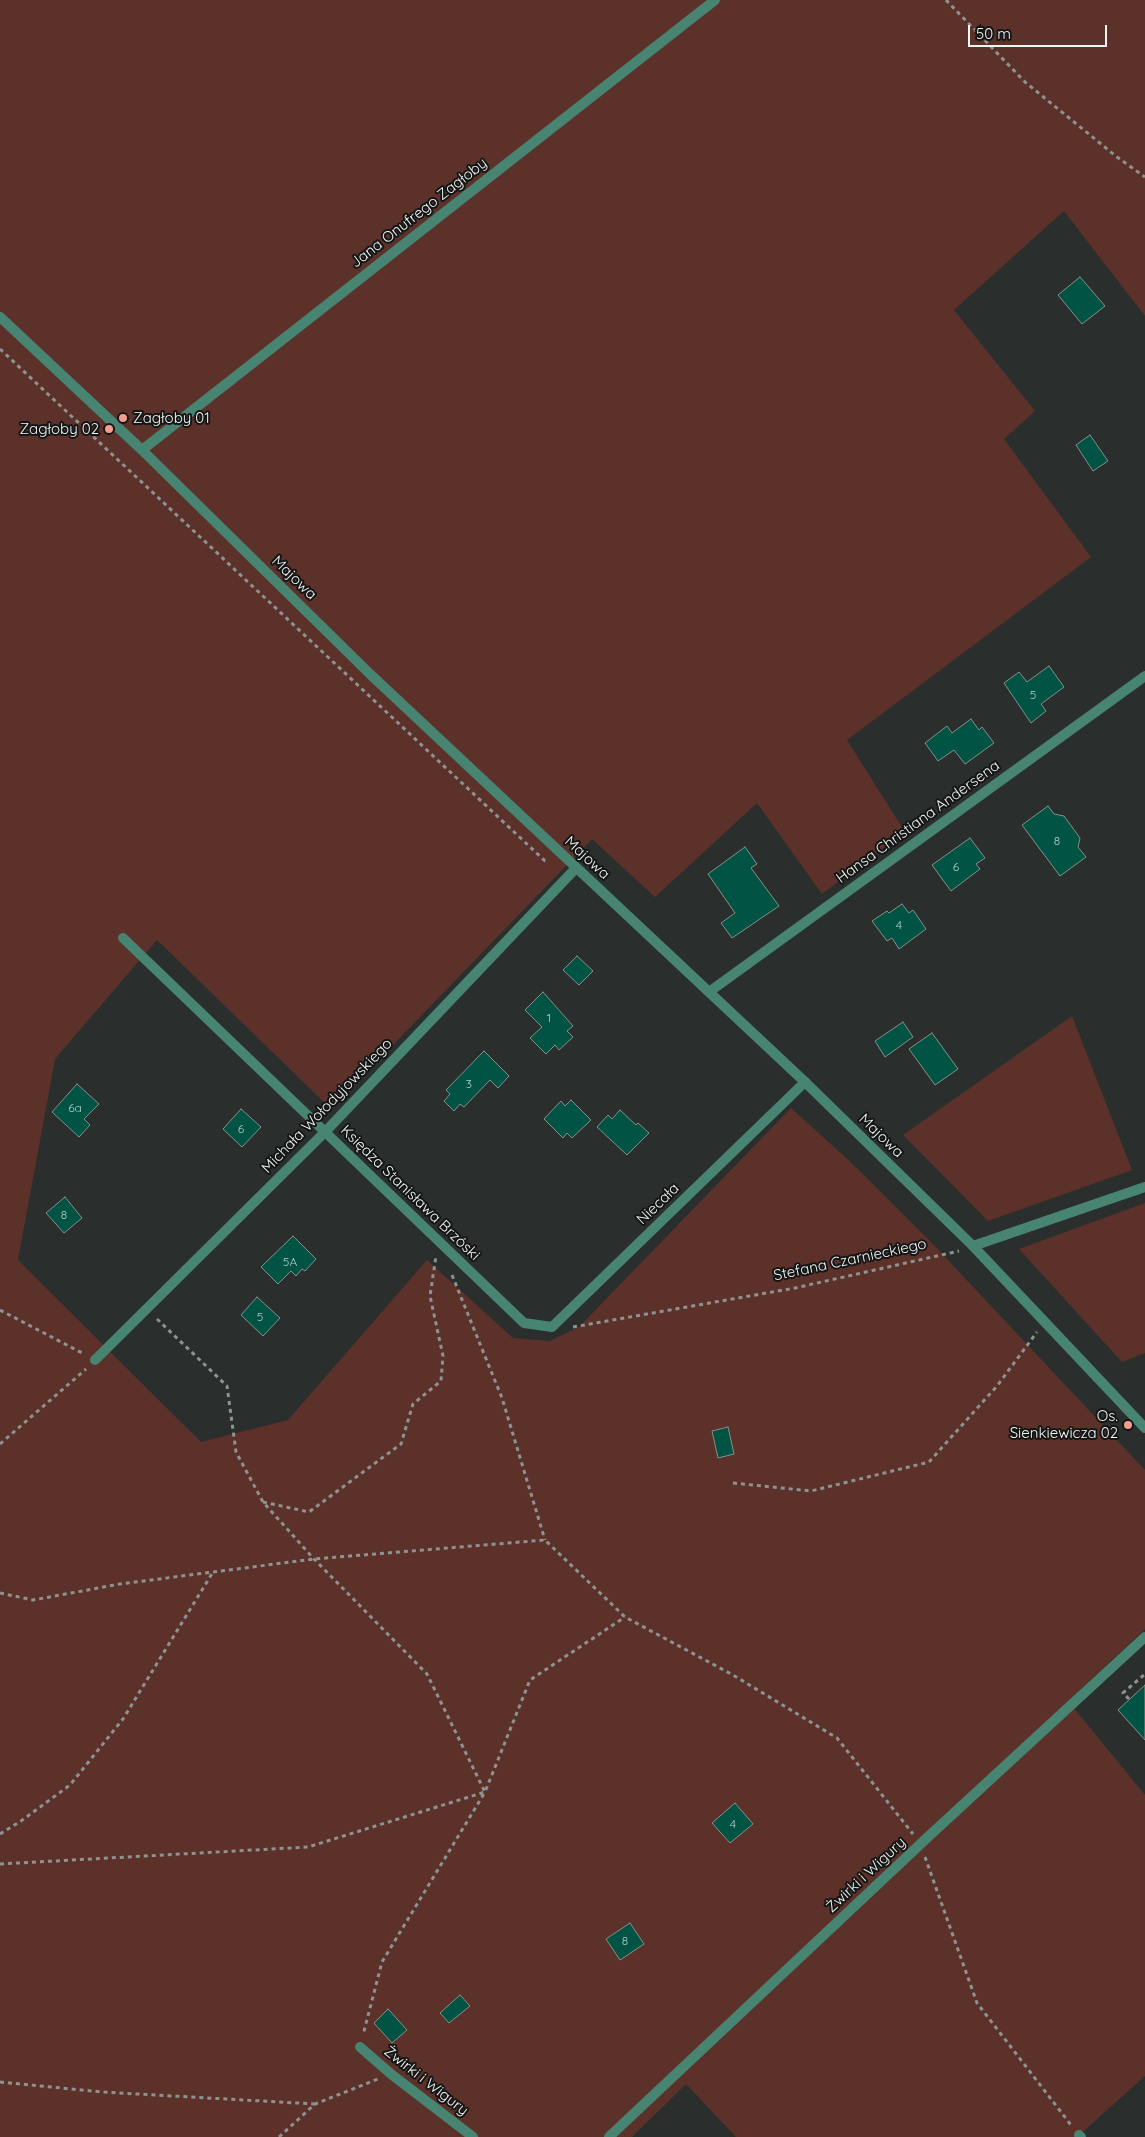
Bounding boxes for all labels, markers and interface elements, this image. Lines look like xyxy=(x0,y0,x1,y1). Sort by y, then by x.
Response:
scale bar xyxy=(970,15,1109,47)
text: 50 m xyxy=(976,24,1011,43)
street label: Jana Onufrego Zagłoby xyxy=(347,154,491,272)
place label: Zagłoby 01 xyxy=(133,409,210,427)
marker: Zagłoby 01 xyxy=(117,412,129,424)
place label: Zagłoby 02 xyxy=(19,420,99,438)
marker: Zagłoby 02 xyxy=(103,423,115,435)
street label: Majowa xyxy=(268,552,320,604)
house number: 5 xyxy=(1030,688,1036,702)
street label: Hansa Christiana Andersena xyxy=(833,757,1003,887)
street label: Majowa xyxy=(561,833,613,883)
house number: 8 xyxy=(1054,834,1060,848)
house number: 6 xyxy=(953,860,959,874)
house number: 4 xyxy=(896,918,902,932)
house number: 1 xyxy=(547,1011,551,1025)
street label: Michała Wołodyjowskiego xyxy=(258,1035,396,1177)
house number: 3 xyxy=(466,1077,472,1091)
house number: 6a xyxy=(68,1101,82,1115)
street label: Majowa xyxy=(855,1110,907,1162)
house number: 6 xyxy=(238,1122,244,1136)
street label: Księdza Stanisława Brzóski xyxy=(337,1122,483,1264)
street label: Niecała xyxy=(633,1179,683,1229)
house number: 8 xyxy=(61,1208,67,1222)
street label: Stefana Czarnieckiego xyxy=(772,1235,928,1285)
house number: 5A xyxy=(283,1255,297,1269)
house number: 5 xyxy=(257,1310,263,1324)
place label: Os. Sienkiewicza 02 xyxy=(1010,1407,1118,1442)
marker: Os. Sienkiewicza 02 xyxy=(1122,1419,1134,1431)
house number: 4 xyxy=(730,1817,736,1831)
street label: Żwirki i Wigury xyxy=(822,1834,910,1916)
house number: 8 xyxy=(622,1934,628,1948)
street label: Żwirki i Wigury xyxy=(380,2042,472,2120)

